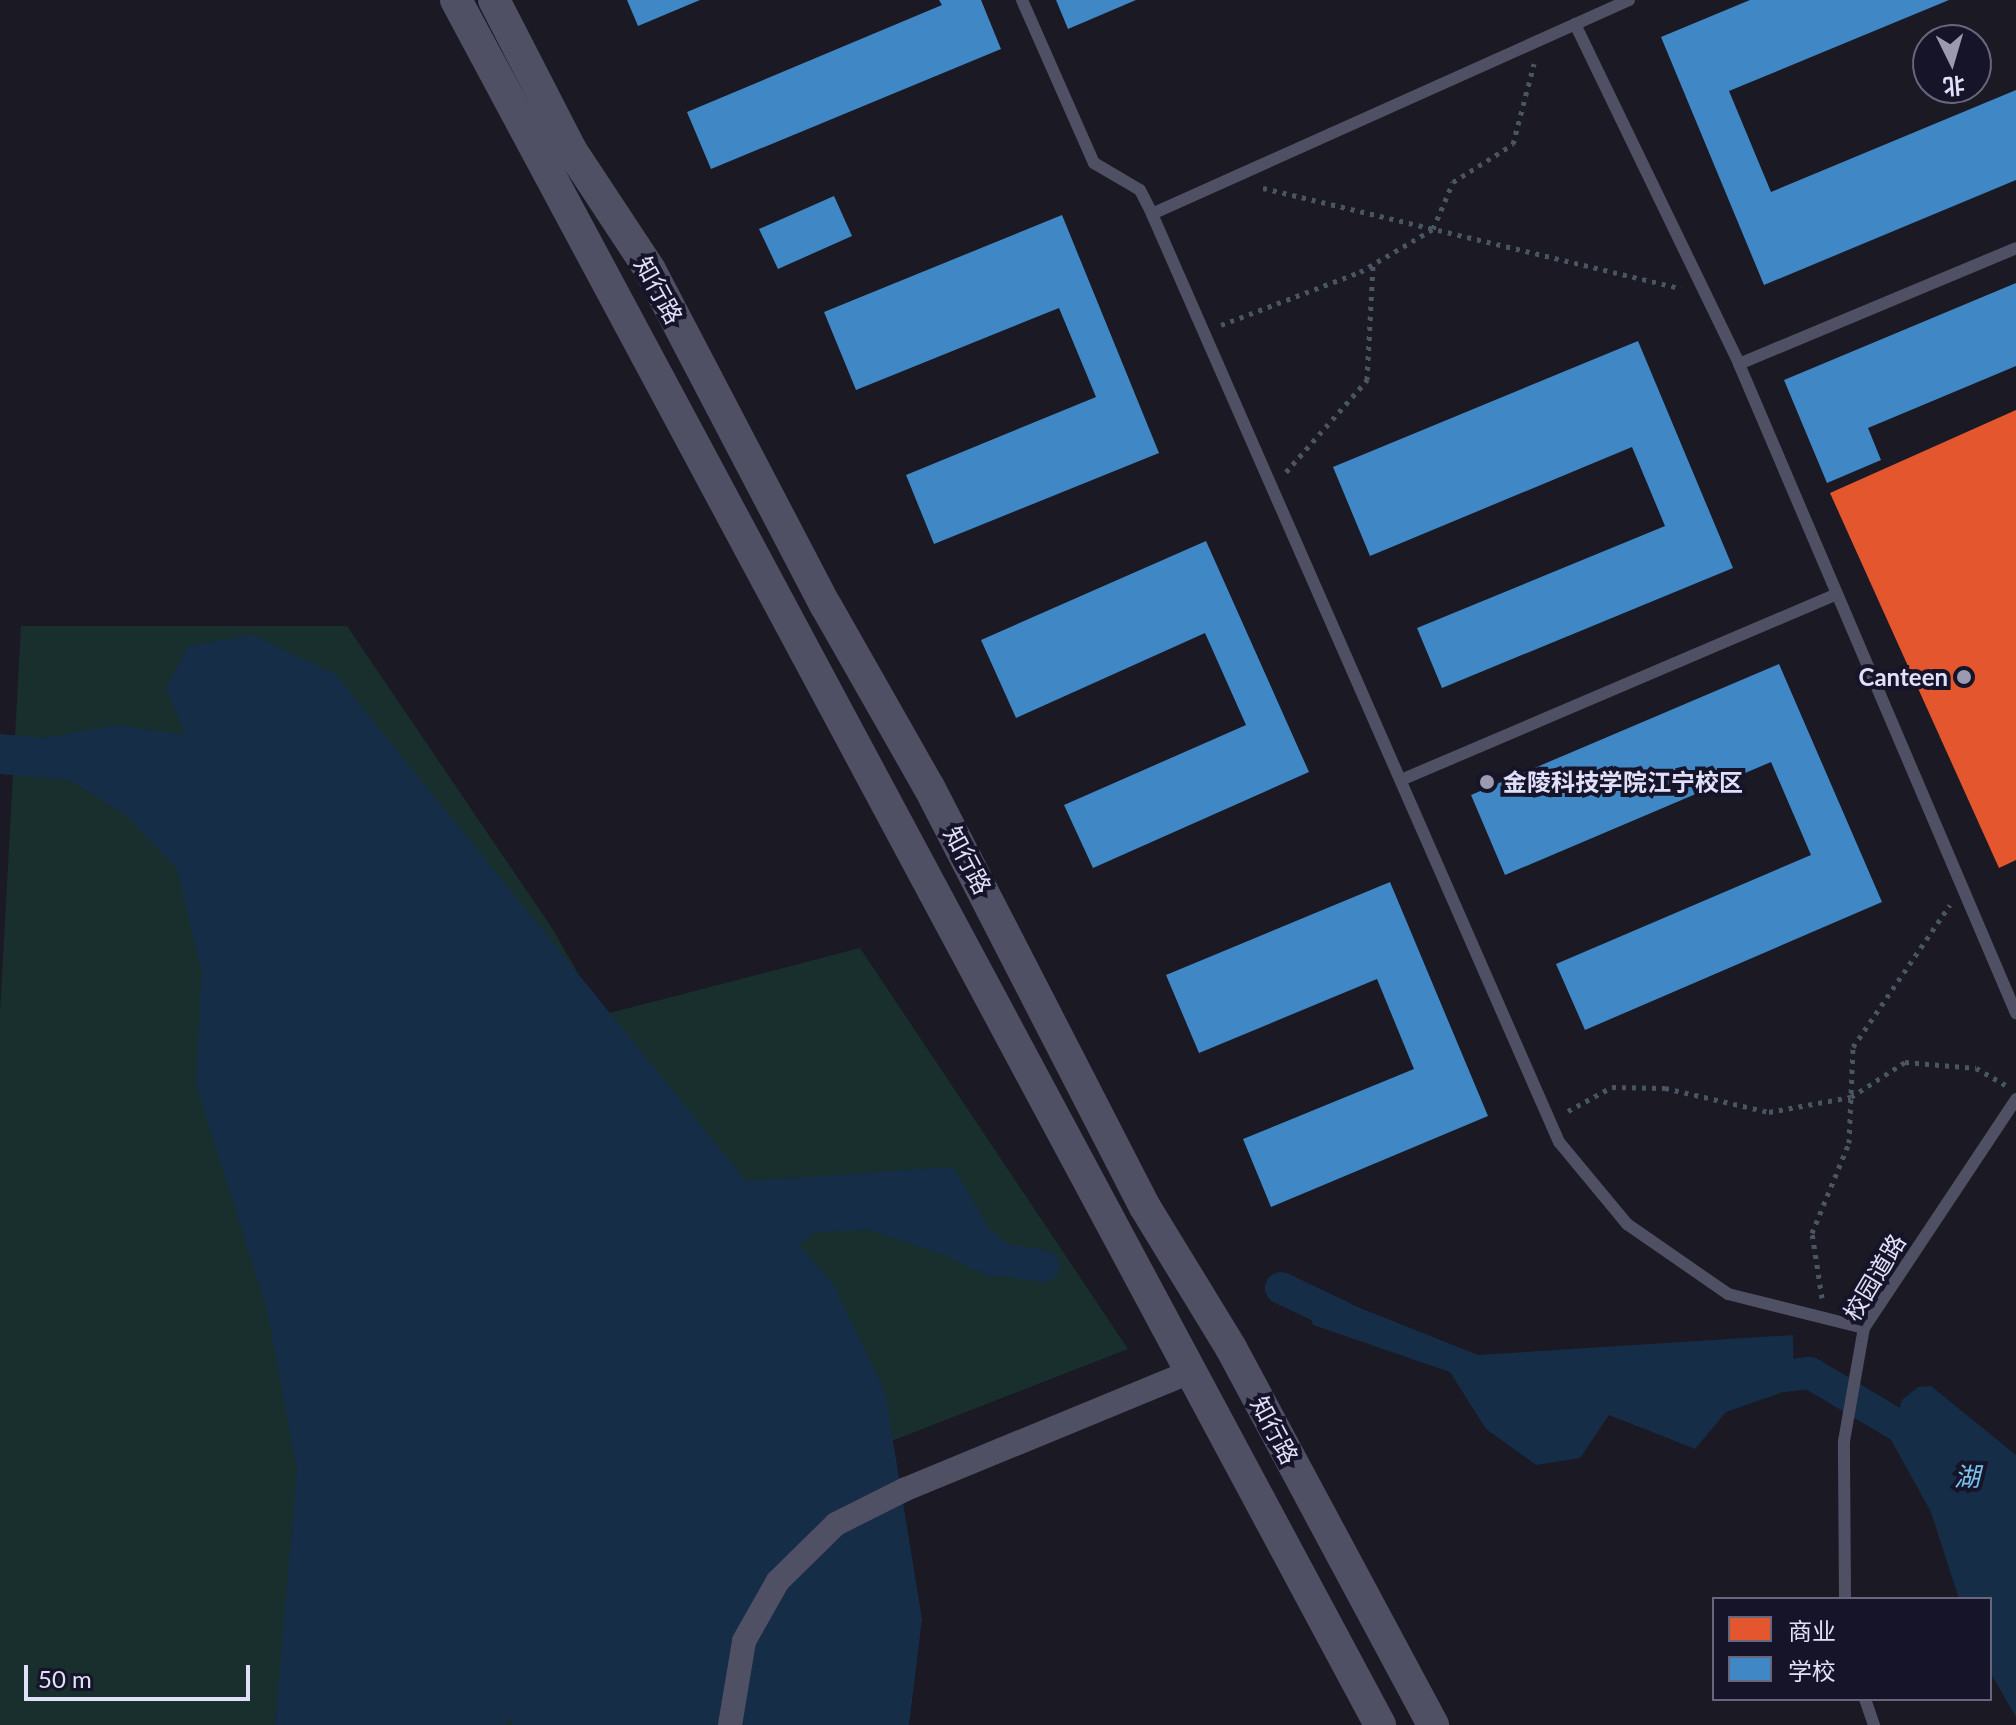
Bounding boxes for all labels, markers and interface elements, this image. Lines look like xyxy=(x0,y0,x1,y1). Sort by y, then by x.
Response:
north arrow xyxy=(1912,24,1992,104)
text: 北 xyxy=(1942,72,1966,101)
street label: 知行路 xyxy=(629,252,689,328)
place label: Canteen xyxy=(1859,663,1948,691)
marker: Canteen xyxy=(1955,668,1973,686)
place label: 金陵科技学院江宁校区 xyxy=(1503,768,1743,796)
marker: 金陵科技学院江宁校区 xyxy=(1478,773,1496,791)
street label: 知行路 xyxy=(938,821,998,899)
street label: 校园道路 xyxy=(1837,1228,1911,1326)
street label: 知行路 xyxy=(1245,1391,1305,1469)
water label: 湖 xyxy=(1954,1461,1980,1493)
legend xyxy=(1712,1597,1992,1701)
text: 商业 xyxy=(1788,1616,1836,1645)
scale bar xyxy=(28,1649,254,1699)
text: 学校 xyxy=(1788,1656,1836,1685)
text: 50 m xyxy=(38,1664,92,1693)

